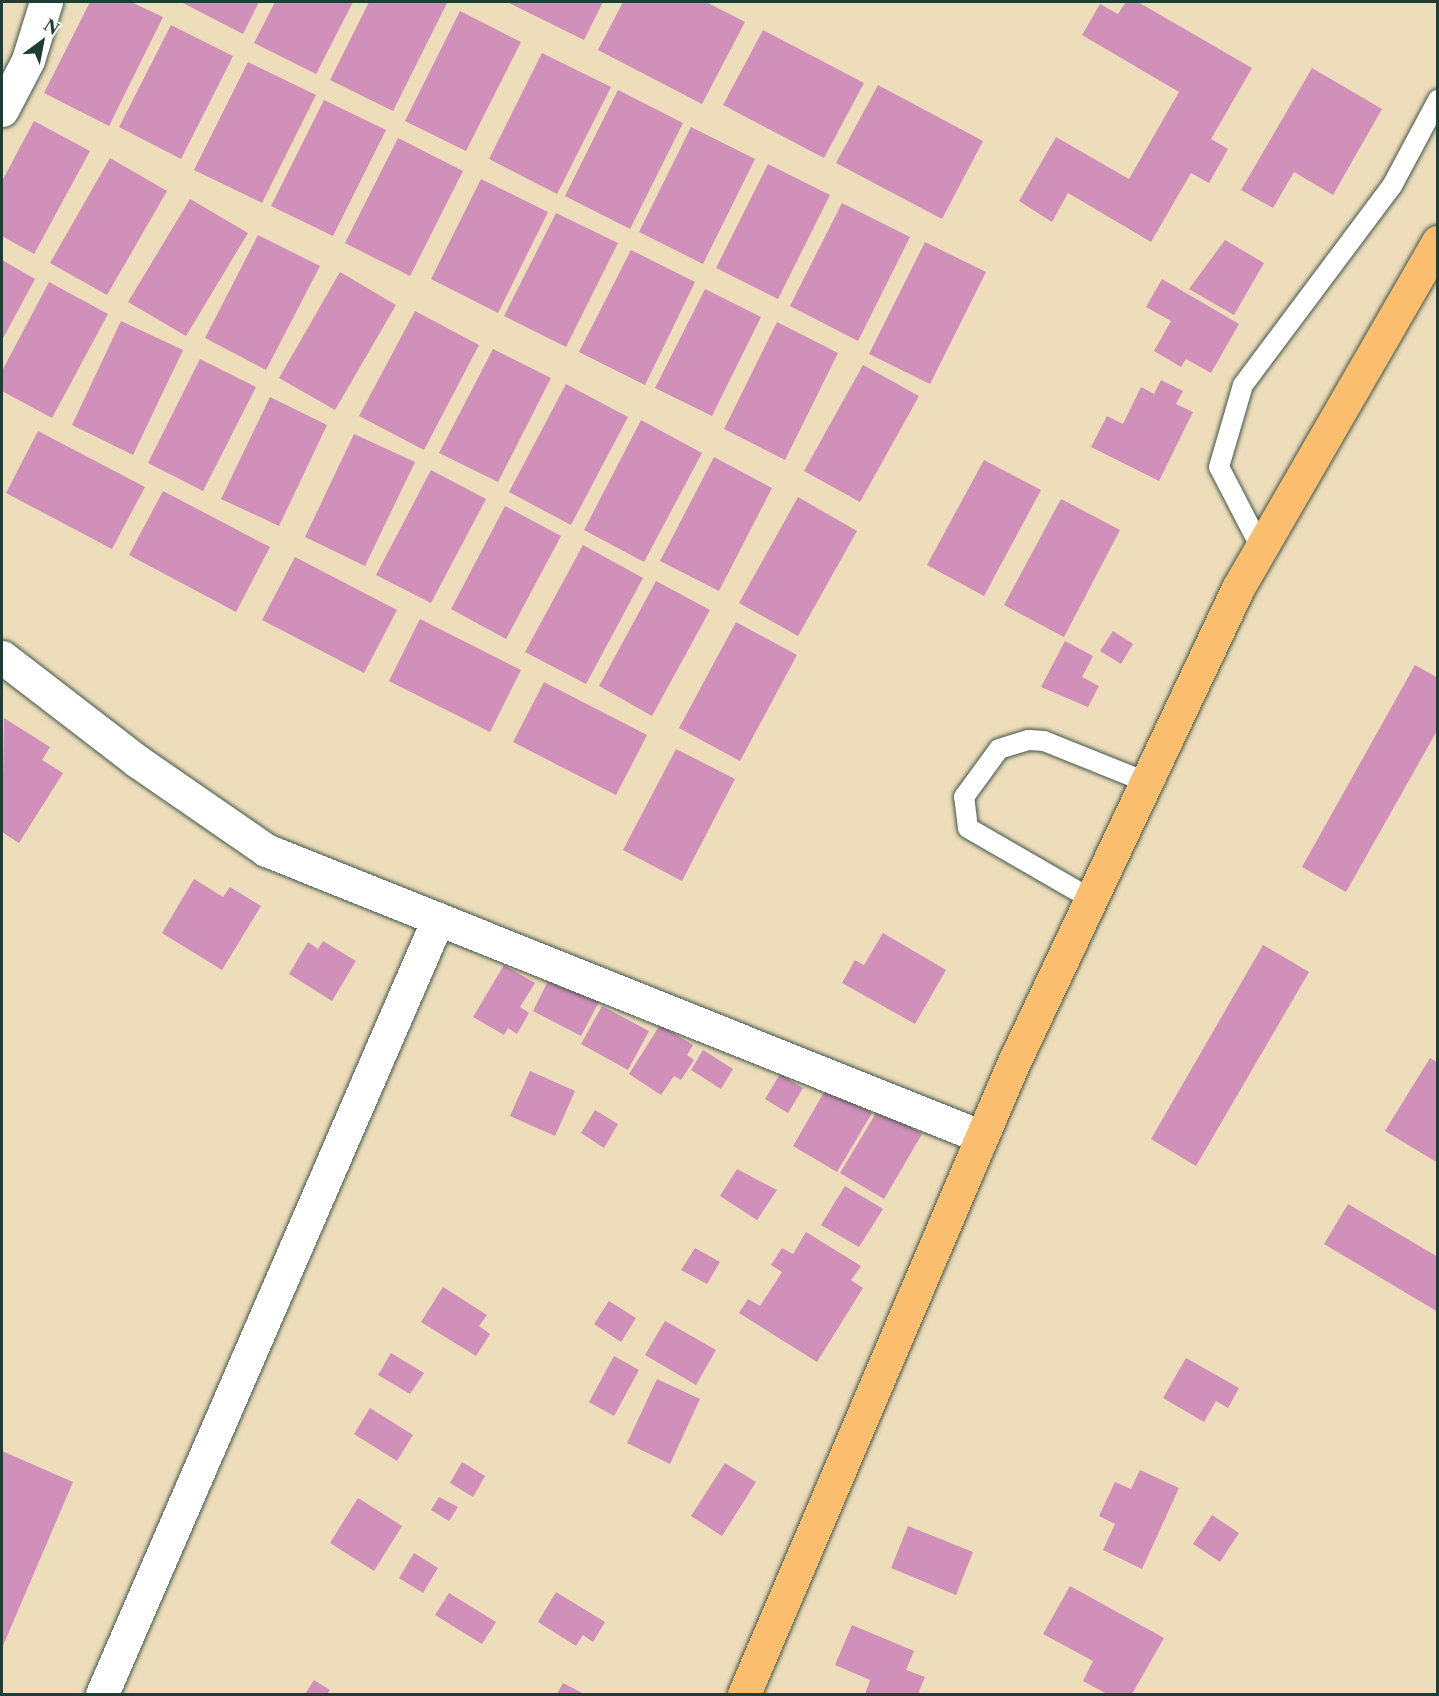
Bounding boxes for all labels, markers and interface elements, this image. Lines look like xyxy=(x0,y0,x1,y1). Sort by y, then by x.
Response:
north arrow xyxy=(12,12,72,72)
text: N xyxy=(40,15,63,39)

